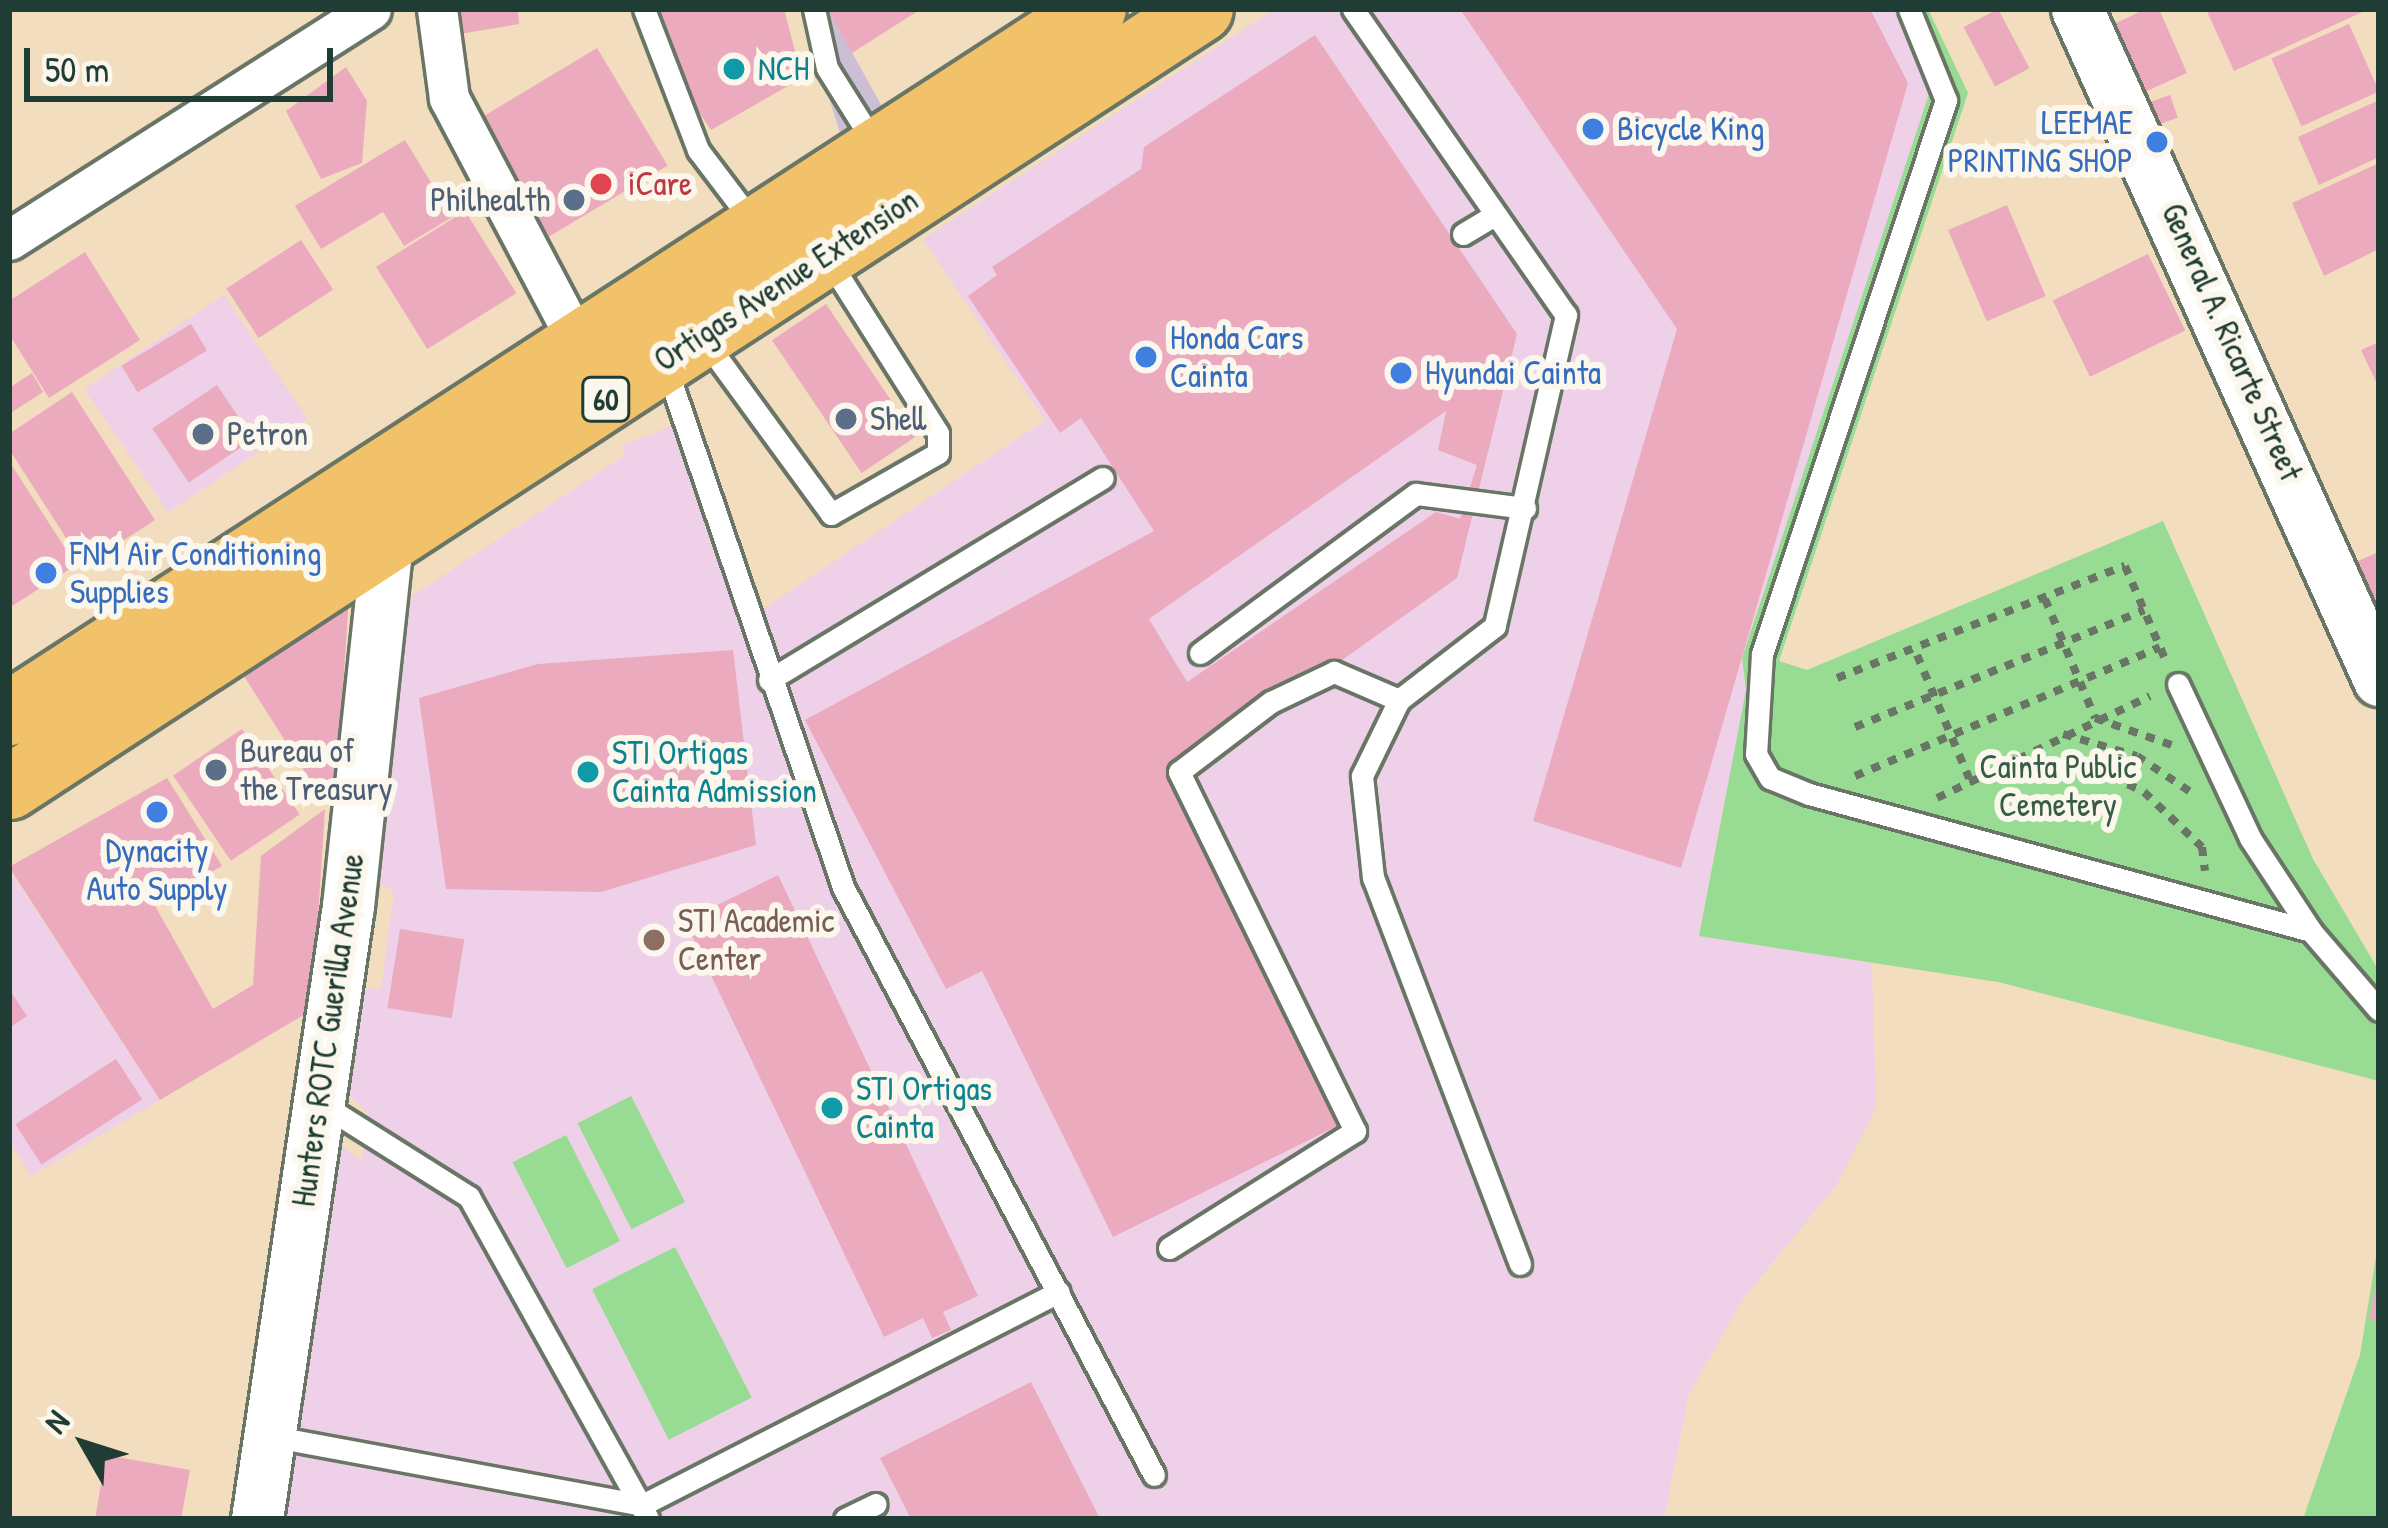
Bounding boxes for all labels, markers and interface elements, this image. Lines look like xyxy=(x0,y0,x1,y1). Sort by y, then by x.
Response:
scale bar xyxy=(30,24,339,98)
text: 50 m xyxy=(45,44,109,93)
place label: NCH xyxy=(758,49,809,89)
marker: NCH xyxy=(721,56,747,82)
place label: LEEMAE PRINTING SHOP xyxy=(1948,103,2133,181)
place label: Bicycle King xyxy=(1617,109,1764,149)
marker: Bicycle King xyxy=(1580,116,1606,142)
marker: LEEMAE PRINTING SHOP xyxy=(2144,129,2170,155)
place label: iCare xyxy=(628,164,692,204)
marker: iCare xyxy=(585,168,617,200)
place label: Philhealth xyxy=(430,180,550,220)
street label: Ortigas Avenue Extension xyxy=(647,180,925,380)
marker: Philhealth xyxy=(561,187,587,213)
street label: General A. Ricarte Street xyxy=(2153,197,2311,487)
place label: Honda Cars Cainta xyxy=(1170,318,1303,396)
marker: Honda Cars Cainta xyxy=(1133,344,1159,370)
place label: Hyundai Cainta xyxy=(1425,353,1601,393)
marker: Hyundai Cainta xyxy=(1388,360,1414,386)
road number: 60 xyxy=(579,375,633,423)
place label: Shell xyxy=(870,399,926,439)
marker: Shell xyxy=(833,406,859,432)
place label: Petron xyxy=(227,414,308,454)
marker: Petron xyxy=(190,421,216,447)
place label: FNM Air Conditioning Supplies xyxy=(70,534,321,612)
marker: FNM Air Conditioning Supplies xyxy=(33,560,59,586)
place label: Bureau of the Treasury xyxy=(240,731,393,809)
place label: STI Ortigas Cainta Admission xyxy=(612,733,817,811)
park label: Cainta Public Cemetery xyxy=(1980,747,2136,825)
marker: Bureau of the Treasury xyxy=(203,757,229,783)
marker: STI Ortigas Cainta Admission xyxy=(575,759,601,785)
marker: Dynacity Auto Supply xyxy=(144,799,170,825)
place label: Dynacity Auto Supply xyxy=(87,831,227,909)
street label: Hunters ROTC Guerilla Avenue xyxy=(284,851,372,1209)
place label: STI Academic Center xyxy=(678,901,834,979)
marker: STI Academic Center xyxy=(641,927,667,953)
place label: STI Ortigas Cainta xyxy=(856,1069,992,1147)
marker: STI Ortigas Cainta xyxy=(819,1095,845,1121)
north arrow xyxy=(24,1384,144,1504)
text: N xyxy=(33,1401,79,1442)

